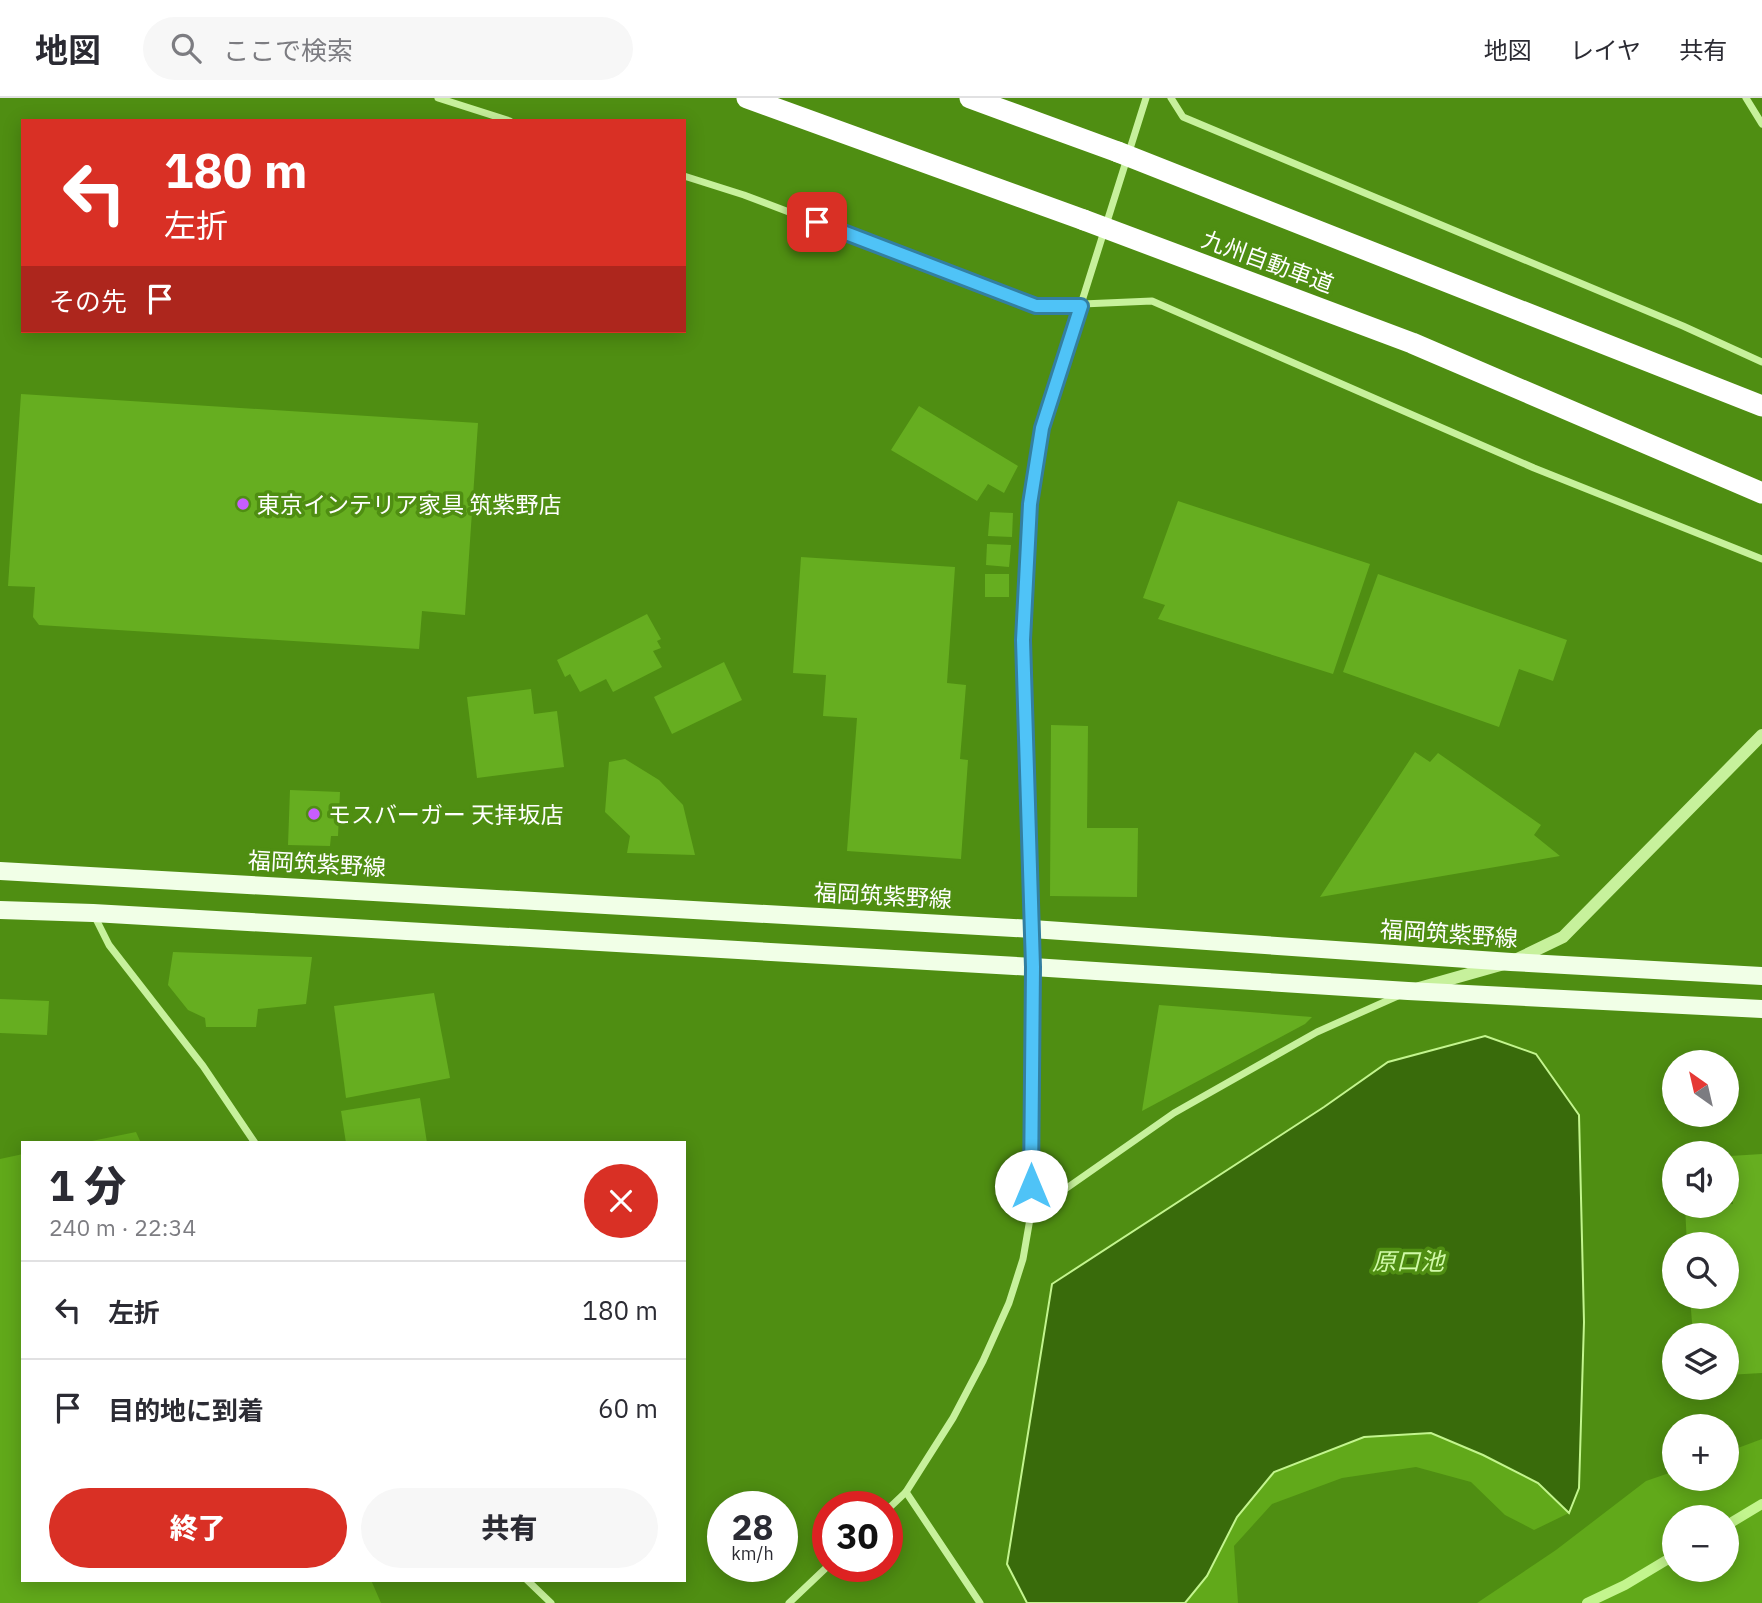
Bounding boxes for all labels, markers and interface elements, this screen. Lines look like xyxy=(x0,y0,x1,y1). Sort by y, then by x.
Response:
search box xyxy=(143,17,633,80)
text: 地図 xyxy=(35,28,101,71)
icon: search xyxy=(167,29,205,67)
text: ここで検索 xyxy=(223,33,353,67)
text: 地図 xyxy=(1484,34,1532,66)
text: レイヤ xyxy=(1570,34,1641,66)
text: 共有 xyxy=(1679,34,1727,66)
text: 180 m xyxy=(164,138,308,201)
icon: left xyxy=(49,147,140,238)
pin xyxy=(787,192,847,252)
icon: arrive xyxy=(798,203,836,241)
text: 左折 xyxy=(164,204,228,246)
street label: 九州自動車道 xyxy=(1198,223,1338,299)
icon: arrive xyxy=(141,280,179,318)
text: その先 xyxy=(49,284,127,318)
place label: 東京インテリア家具 筑紫野店 xyxy=(257,489,561,519)
marker: 東京インテリア家具 筑紫野店 xyxy=(235,496,251,512)
place label: モスバーガー 天拝坂店 xyxy=(328,799,563,829)
marker: モスバーガー 天拝坂店 xyxy=(306,806,322,822)
street label: 福岡筑紫野線 xyxy=(247,844,387,882)
street label: 福岡筑紫野線 xyxy=(813,876,953,914)
street label: 福岡筑紫野線 xyxy=(1379,913,1519,953)
north arrow xyxy=(1662,1050,1740,1127)
map controls xyxy=(1662,1050,1739,1582)
button: sound xyxy=(1662,1141,1739,1218)
position arrow xyxy=(994,1149,1068,1223)
text: 1 分 xyxy=(49,1158,126,1213)
button: close xyxy=(584,1164,658,1238)
text: 240 m · 22:34 xyxy=(49,1212,196,1242)
button: search xyxy=(1662,1232,1739,1309)
water label: 原口池 xyxy=(1372,1245,1446,1277)
icon: left xyxy=(49,1291,87,1329)
text: 180 m xyxy=(582,1293,658,1327)
text: 左折 xyxy=(108,1295,160,1329)
button: layers xyxy=(1662,1323,1739,1400)
icon: arrive xyxy=(49,1389,87,1427)
text: 60 m xyxy=(598,1391,658,1425)
text: 目的地に到着 xyxy=(108,1393,264,1427)
button: + xyxy=(1662,1414,1739,1491)
button: 終了 xyxy=(49,1488,347,1568)
button: 共有 xyxy=(361,1488,658,1568)
speed limit sign: 30 xyxy=(812,1491,903,1582)
text: 28 xyxy=(731,1504,774,1550)
button: − xyxy=(1662,1505,1739,1582)
text: km/h xyxy=(731,1542,774,1565)

